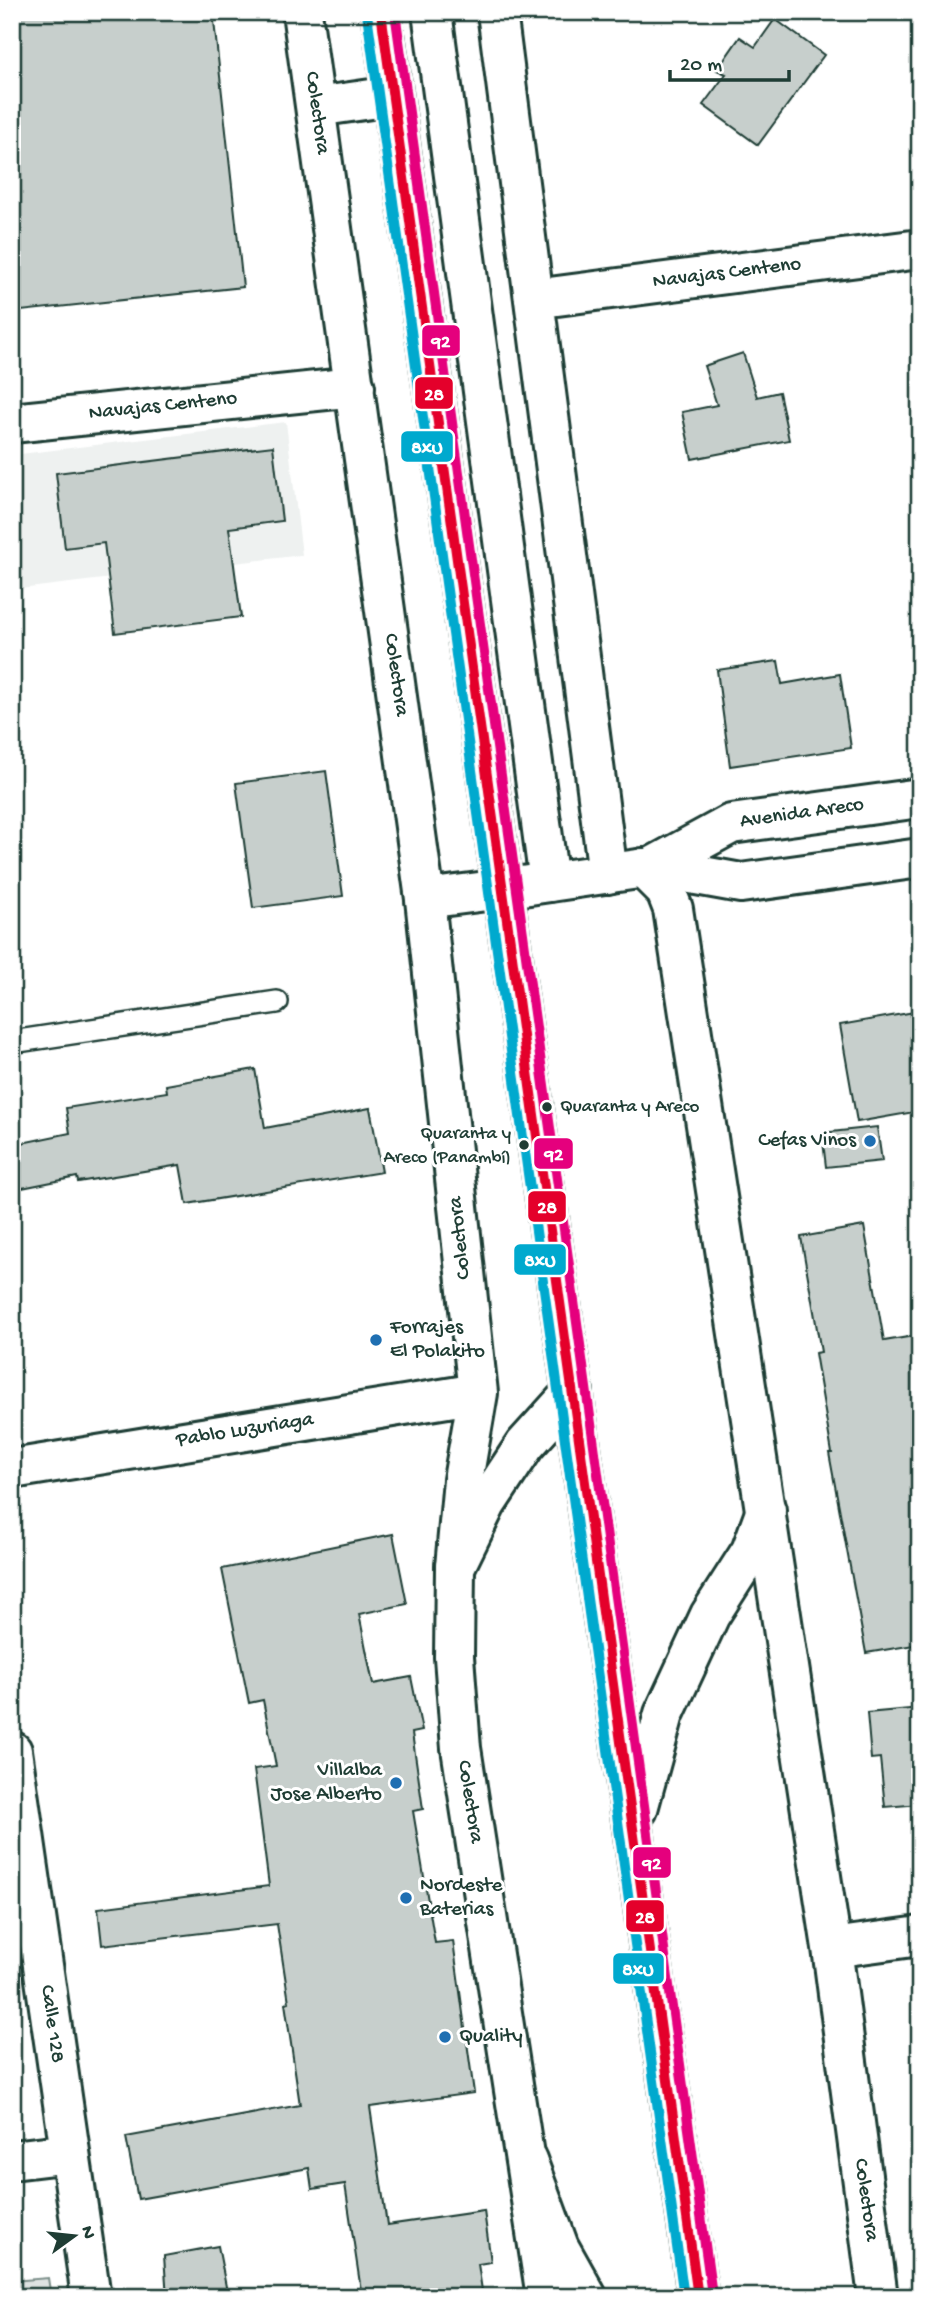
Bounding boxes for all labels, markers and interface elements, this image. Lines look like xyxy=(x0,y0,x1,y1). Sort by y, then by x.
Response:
scale bar xyxy=(670,38,788,82)
text: 20 m xyxy=(680,54,722,79)
street label: Colectora xyxy=(298,70,334,157)
street label: Navajas Centeno xyxy=(651,252,803,296)
line badge: 92 xyxy=(421,324,461,357)
text: 92 xyxy=(431,332,451,355)
line badge: 28 xyxy=(414,376,454,410)
text: 28 xyxy=(424,385,444,408)
street label: Navajas Centeno xyxy=(87,387,239,427)
line badge: 8xU xyxy=(400,430,454,463)
text: 8xU xyxy=(411,438,443,461)
street label: Colectora xyxy=(377,632,413,719)
street label: Avenida Areco xyxy=(739,793,866,835)
place label: Quaranta y Areco xyxy=(560,1096,699,1119)
marker: Quaranta y Areco xyxy=(540,1100,554,1114)
place label: Quaranta y Areco (Panambí) xyxy=(383,1123,512,1170)
place label: Cefas Vinos xyxy=(758,1129,857,1154)
marker: Cefas Vinos xyxy=(862,1133,878,1149)
line badge: 92 xyxy=(533,1137,574,1170)
marker: Quaranta y Areco (Panambí) xyxy=(517,1138,531,1152)
text: 92 xyxy=(544,1145,564,1168)
line badge: 28 xyxy=(527,1190,567,1223)
street label: Colectora xyxy=(444,1194,478,1281)
text: 28 xyxy=(537,1198,557,1221)
line badge: 8xU xyxy=(513,1243,567,1276)
text: 8xU xyxy=(524,1251,556,1274)
place label: Forrajes El Polakito xyxy=(389,1316,485,1365)
marker: Forrajes El Polakito xyxy=(368,1332,384,1348)
street label: Pablo Luzuriaga xyxy=(174,1408,317,1454)
place label: Villalba Jose Alberto xyxy=(271,1759,383,1808)
street label: Colectora xyxy=(450,1759,488,1846)
marker: Villalba Jose Alberto xyxy=(388,1775,404,1791)
line badge: 92 xyxy=(632,1846,672,1879)
text: 92 xyxy=(642,1854,662,1877)
place label: Nordeste Baterias xyxy=(419,1874,503,1923)
marker: Nordeste Baterias xyxy=(398,1890,414,1906)
line badge: 28 xyxy=(625,1899,665,1933)
text: 28 xyxy=(635,1908,655,1931)
line badge: 8xU xyxy=(612,1952,665,1985)
text: 8xU xyxy=(622,1960,654,1983)
street label: Calle 128 xyxy=(33,1983,69,2065)
place label: Quality xyxy=(459,2025,523,2050)
marker: Quality xyxy=(437,2029,453,2045)
street label: Colectora xyxy=(847,2157,883,2244)
north arrow xyxy=(38,2200,108,2270)
text: N xyxy=(74,2224,100,2241)

